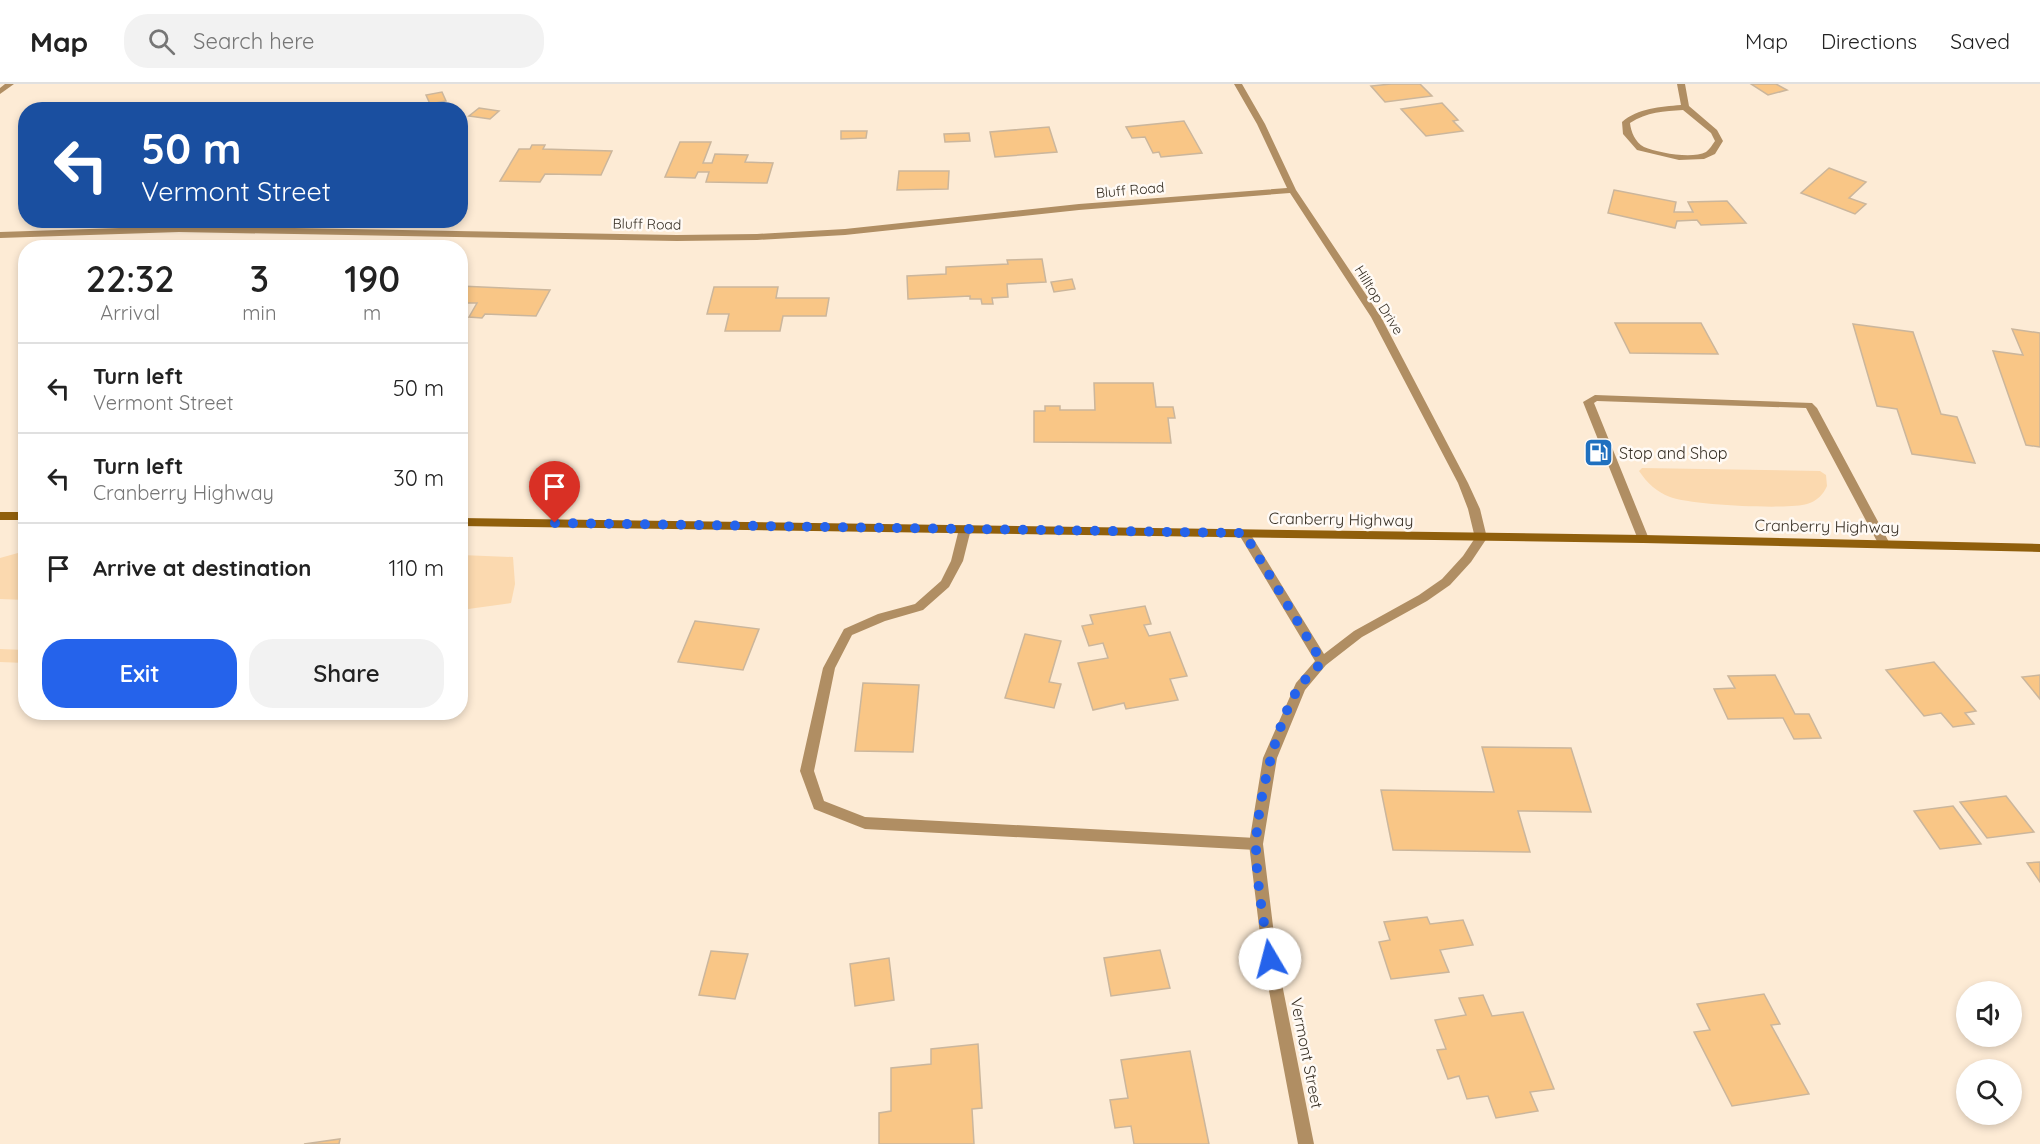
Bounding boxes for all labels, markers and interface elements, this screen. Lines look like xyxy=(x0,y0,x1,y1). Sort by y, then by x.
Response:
search box xyxy=(124,14,544,68)
text: Map xyxy=(30,24,88,59)
icon: search xyxy=(145,25,178,58)
text: Search here xyxy=(193,27,315,55)
text: Map xyxy=(1745,28,1788,54)
text: Directions xyxy=(1821,28,1917,54)
text: Saved xyxy=(1950,28,2010,54)
text: 50 m xyxy=(141,122,241,175)
icon: left xyxy=(42,126,120,204)
text: Vermont Street xyxy=(141,174,331,208)
street label: Bluff Road xyxy=(1095,178,1165,202)
street label: Bluff Road xyxy=(612,214,682,234)
text: 22:32 xyxy=(86,256,175,301)
text: 3 xyxy=(250,256,269,301)
text: 190 xyxy=(344,256,400,301)
street label: Hilltop Drive xyxy=(1351,262,1408,338)
text: Arrival xyxy=(100,300,160,325)
text: min xyxy=(242,300,276,325)
text: m xyxy=(363,300,381,325)
text: Turn left xyxy=(93,362,183,390)
icon: left xyxy=(42,372,75,405)
text: 50 m xyxy=(393,374,444,402)
text: Vermont Street xyxy=(93,390,234,415)
fuel station icon: Stop and Shop xyxy=(1582,437,1614,469)
place label: Stop and Shop xyxy=(1619,443,1728,463)
text: Turn left xyxy=(93,452,183,480)
pin xyxy=(529,461,580,523)
icon: left xyxy=(42,462,75,495)
text: 30 m xyxy=(393,464,444,492)
icon: arrive xyxy=(538,470,571,503)
text: Cranberry Highway xyxy=(93,480,274,505)
street label: Cranberry Highway xyxy=(1268,508,1414,530)
street label: Cranberry Highway xyxy=(1754,515,1900,537)
icon: arrive xyxy=(42,552,75,585)
text: Arrive at destination xyxy=(93,554,311,582)
text: 110 m xyxy=(389,554,444,582)
button: Exit xyxy=(42,639,237,708)
button: Share xyxy=(249,639,444,708)
position arrow xyxy=(1238,927,1302,991)
map controls xyxy=(1956,981,2022,1125)
button: sound xyxy=(1956,981,2022,1047)
street label: Vermont Street xyxy=(1286,996,1328,1110)
button: search xyxy=(1956,1059,2022,1125)

